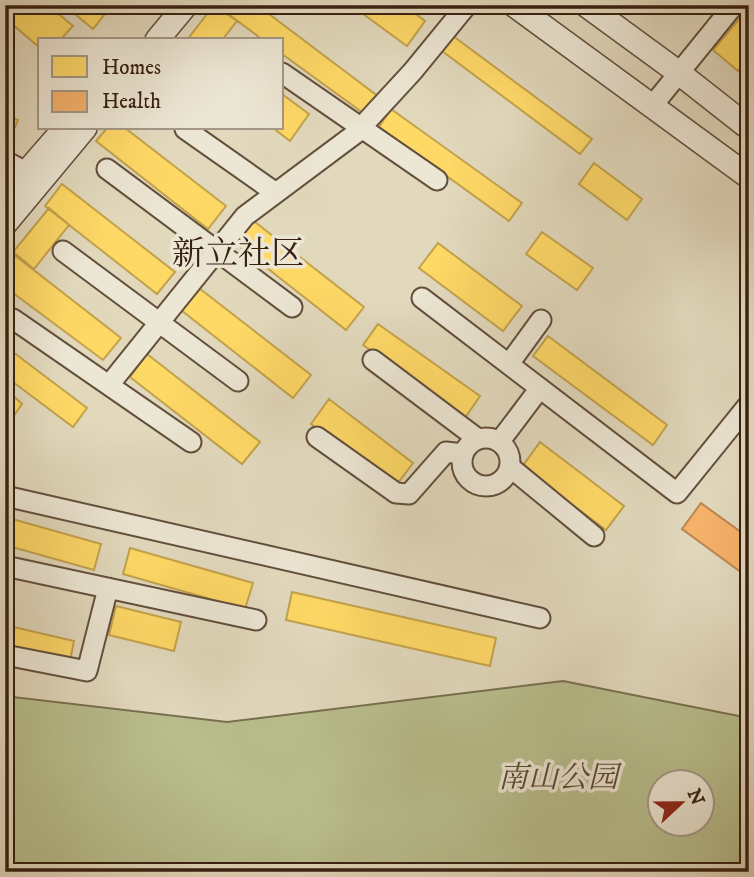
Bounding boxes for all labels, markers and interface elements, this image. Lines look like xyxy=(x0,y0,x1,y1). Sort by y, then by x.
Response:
legend xyxy=(38,38,284,130)
text: Homes xyxy=(102,55,161,81)
text: Health xyxy=(102,89,161,115)
district label: 新立社区 xyxy=(172,234,304,275)
park label: 南山公园 xyxy=(498,760,622,797)
north arrow xyxy=(646,768,716,838)
text: N xyxy=(682,786,709,809)

